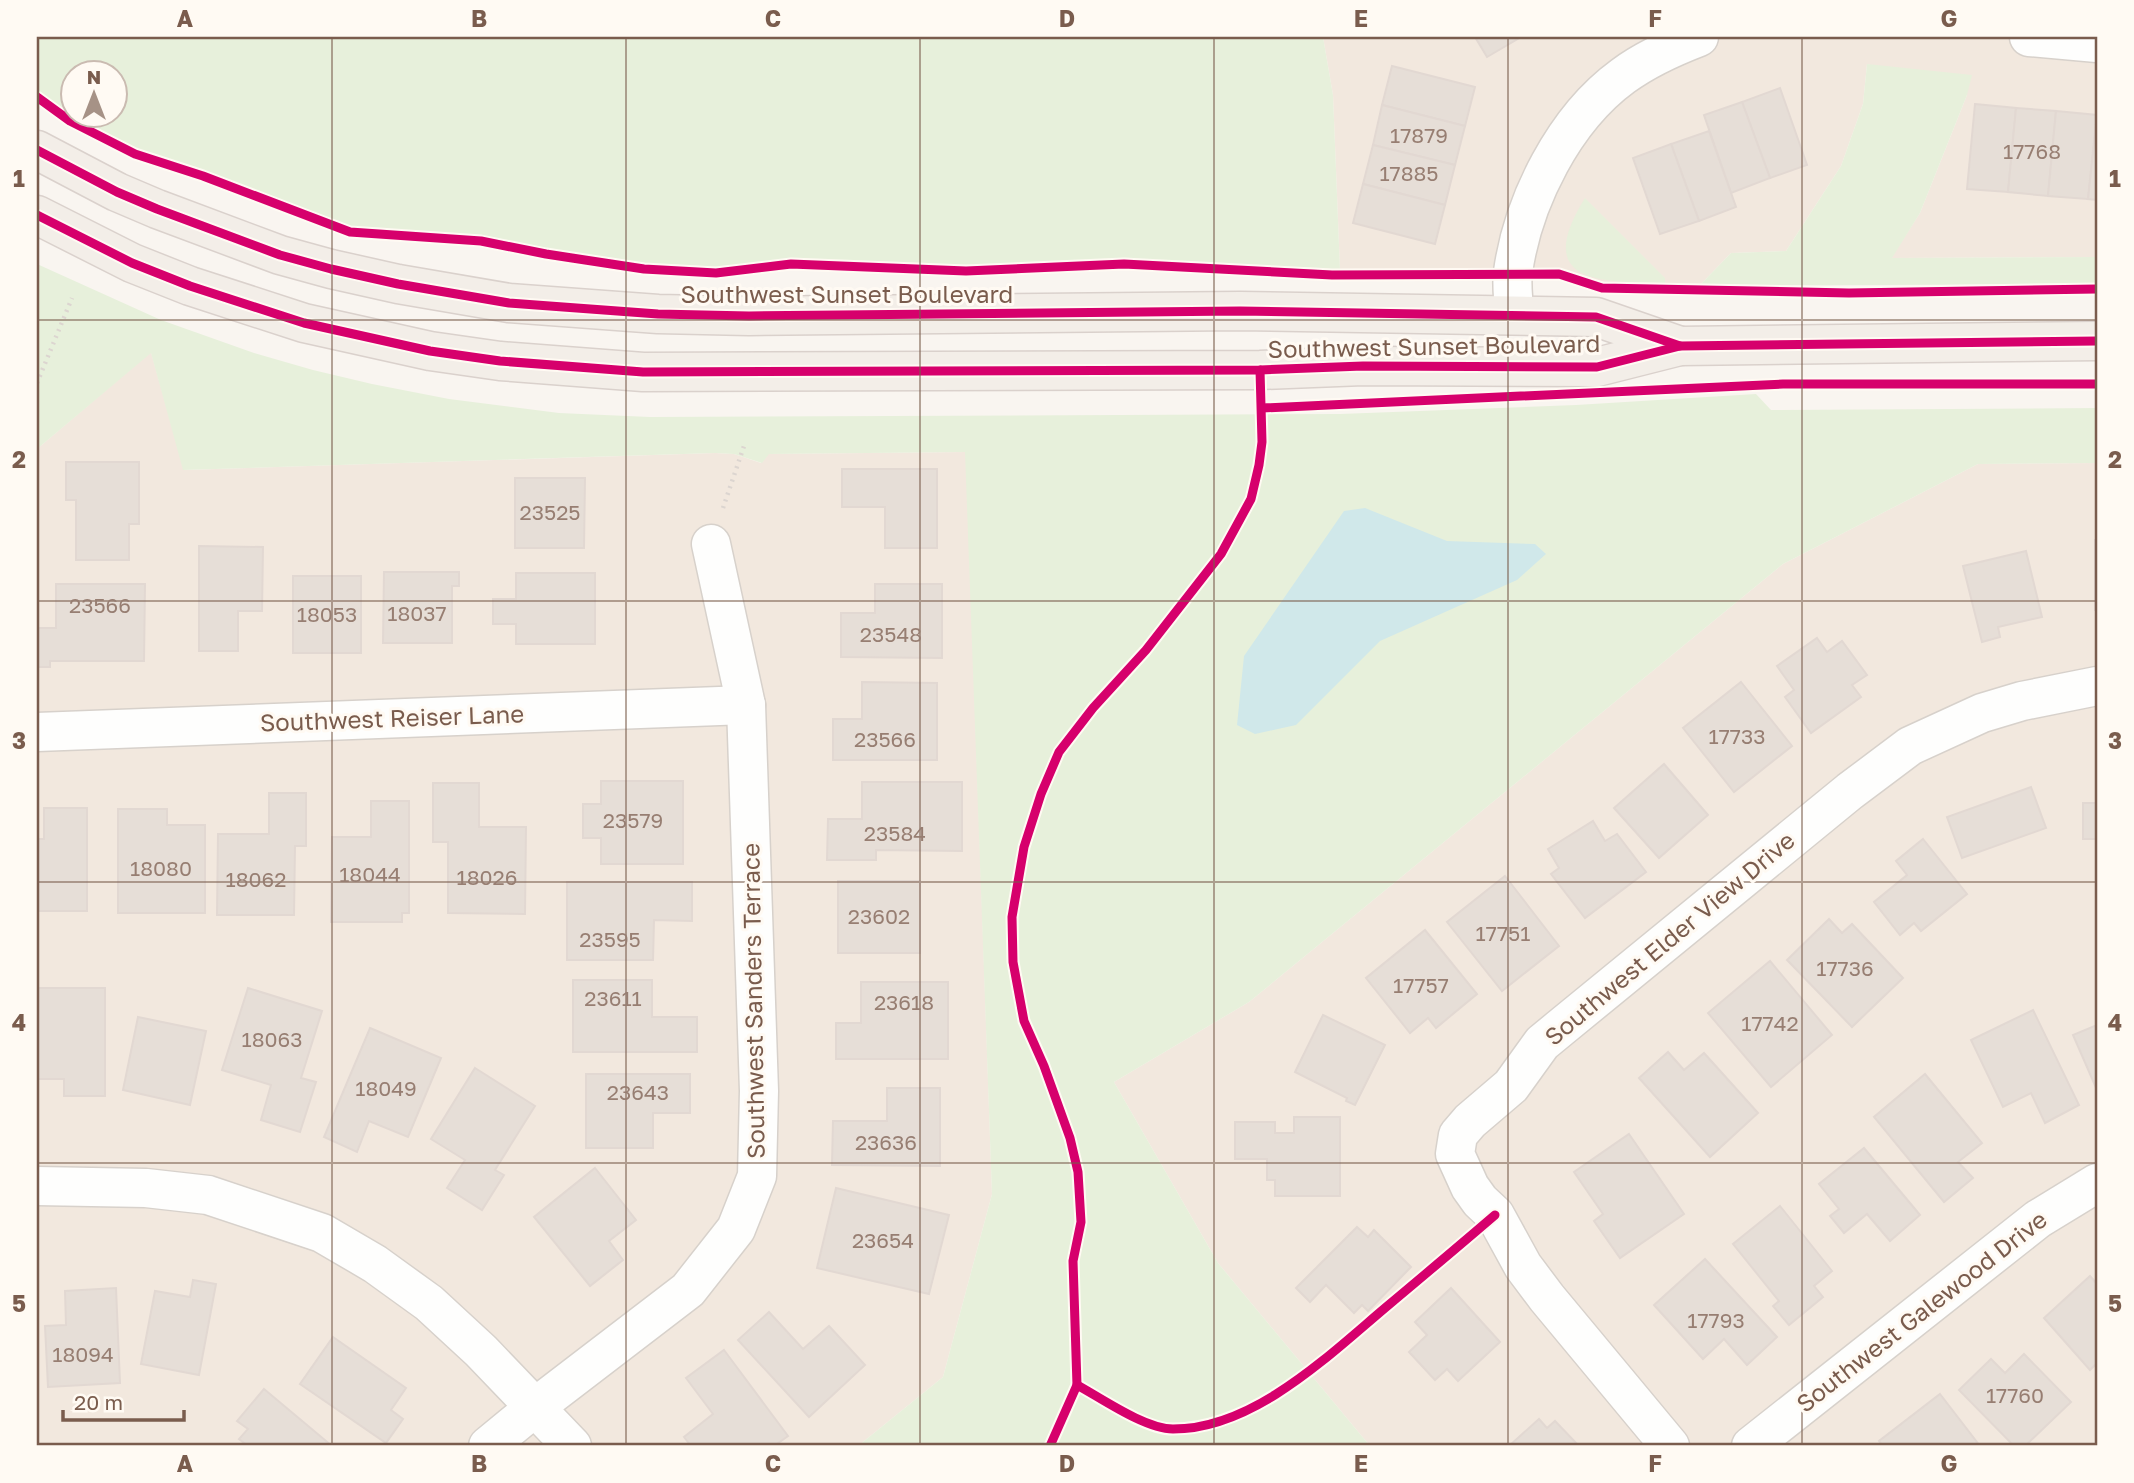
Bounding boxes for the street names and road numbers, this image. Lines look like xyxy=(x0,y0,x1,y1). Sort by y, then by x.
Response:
street label: Southwest Sunset Boulevard xyxy=(681,279,1013,308)
street label: Southwest Sunset Boulevard xyxy=(1267,328,1601,363)
street label: Southwest Reiser Lane xyxy=(259,698,525,737)
street label: Southwest Elder View Drive xyxy=(1538,825,1800,1051)
street label: Southwest Sanders Terrace xyxy=(735,843,770,1159)
street label: Southwest Galewood Drive xyxy=(1790,1204,2052,1418)

